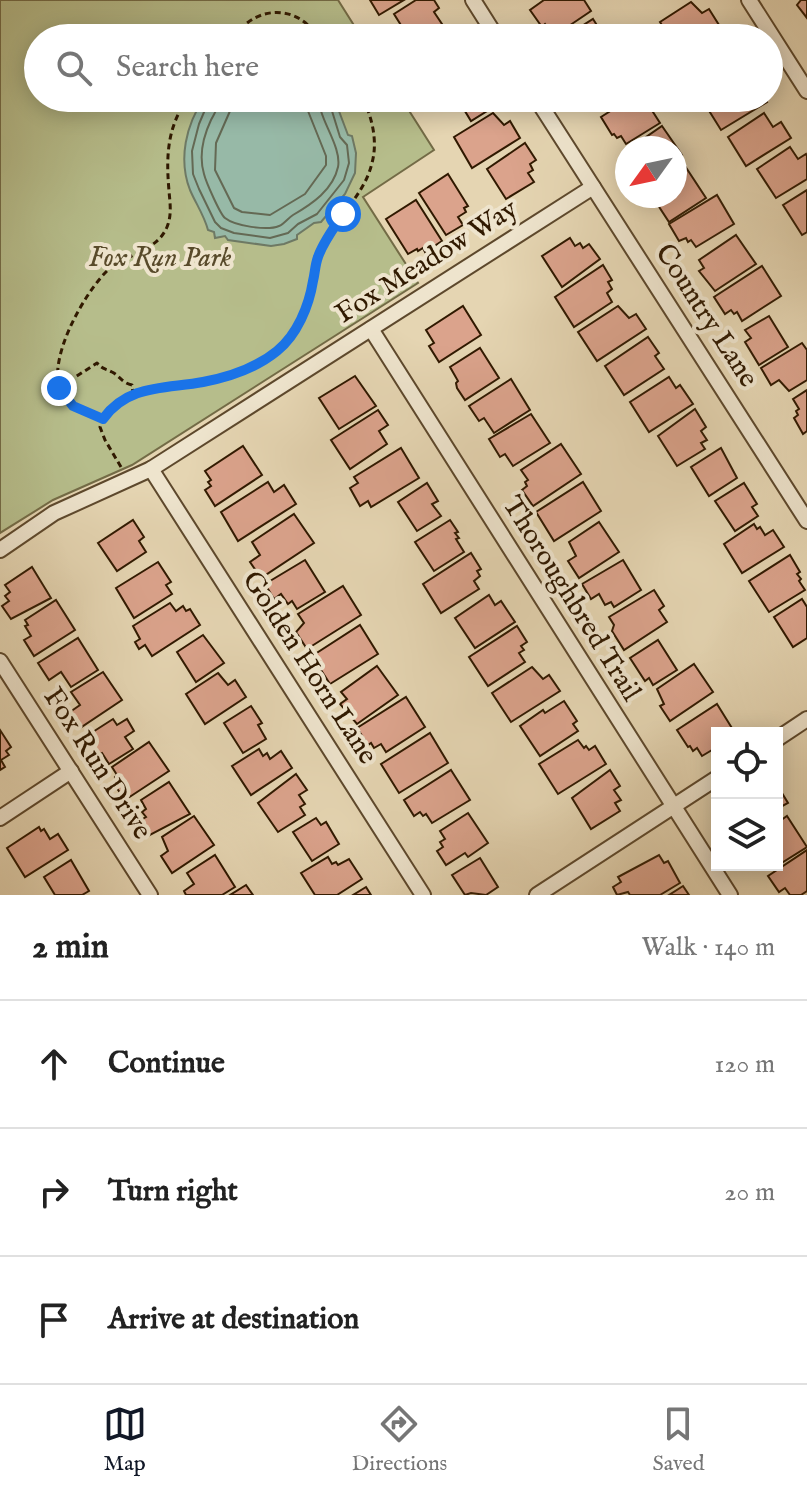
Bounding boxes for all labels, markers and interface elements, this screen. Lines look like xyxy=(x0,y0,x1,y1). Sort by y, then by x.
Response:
search box xyxy=(24,24,783,112)
icon: search xyxy=(52,46,96,90)
text: Search here xyxy=(116,49,259,87)
north arrow xyxy=(615,136,687,208)
street label: Fox Meadow Way xyxy=(330,192,525,332)
route start xyxy=(325,196,361,232)
street label: Country Lane xyxy=(647,238,765,394)
park label: Fox Run Park xyxy=(88,241,232,276)
route end xyxy=(41,370,77,406)
street label: Thoroughbred Trail xyxy=(494,490,648,708)
street label: Golden Horn Lane xyxy=(234,565,385,771)
street label: Fox Run Drive xyxy=(35,681,159,847)
map controls xyxy=(711,727,783,871)
button: locate xyxy=(711,727,783,799)
button: layers xyxy=(711,799,783,871)
text: 2 min xyxy=(32,926,109,969)
text: Walk · 140 m xyxy=(642,931,775,964)
icon: ahead xyxy=(32,1042,76,1086)
text: Continue xyxy=(108,1045,225,1083)
text: 120 m xyxy=(715,1048,775,1081)
icon: right xyxy=(32,1170,76,1214)
text: Turn right xyxy=(108,1173,238,1211)
text: 20 m xyxy=(724,1176,775,1209)
icon: arrive xyxy=(32,1298,76,1342)
text: Arrive at destination xyxy=(108,1301,359,1339)
tab: Map xyxy=(103,1402,147,1478)
tab: Directions xyxy=(352,1402,447,1478)
tab: Saved xyxy=(652,1402,704,1478)

